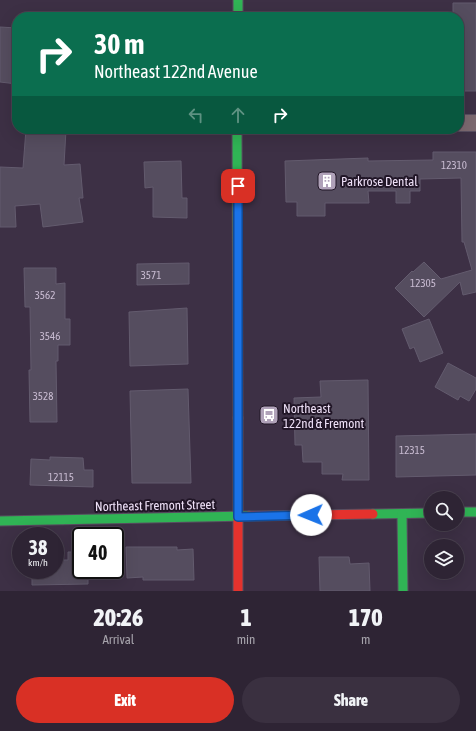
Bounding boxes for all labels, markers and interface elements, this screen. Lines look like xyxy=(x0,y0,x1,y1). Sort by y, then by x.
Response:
icon: right xyxy=(28,28,80,80)
text: 30 m xyxy=(94,28,144,60)
text: Northeast 122nd Avenue xyxy=(94,61,258,82)
icon: left xyxy=(185,104,207,126)
icon: ahead xyxy=(227,104,249,126)
icon: right xyxy=(269,104,291,126)
house number: 12310 xyxy=(441,159,467,171)
pin xyxy=(221,169,255,203)
building icon: Parkrose Dental xyxy=(316,170,338,192)
place label: Parkrose Dental xyxy=(341,174,418,189)
icon: arrive xyxy=(227,175,249,197)
house number: 3571 xyxy=(141,269,161,281)
house number: 12305 xyxy=(410,277,436,289)
house number: 3562 xyxy=(35,289,55,301)
house number: 3546 xyxy=(40,330,60,342)
house number: 3528 xyxy=(33,390,53,402)
place label: Northeast 122nd & Fremont xyxy=(283,401,365,431)
bus stop icon: Northeast 122nd & Fremont xyxy=(258,404,280,426)
house number: 12315 xyxy=(399,444,425,456)
house number: 12115 xyxy=(48,471,74,483)
map controls xyxy=(424,491,464,579)
button: search xyxy=(424,491,464,531)
position arrow xyxy=(290,494,332,536)
street label: Northeast Fremont Street xyxy=(95,497,215,514)
speed limit sign: 40 xyxy=(72,527,124,579)
text: 38 xyxy=(29,536,47,559)
button: layers xyxy=(424,539,464,579)
text: km/h xyxy=(28,557,48,568)
text: 20:26 xyxy=(93,604,143,631)
text: 1 xyxy=(240,604,252,631)
text: 170 xyxy=(349,604,383,631)
text: Arrival xyxy=(102,632,134,647)
text: min xyxy=(237,632,255,647)
text: m xyxy=(361,632,370,647)
button: Exit xyxy=(16,677,234,723)
button: Share xyxy=(242,677,460,723)

